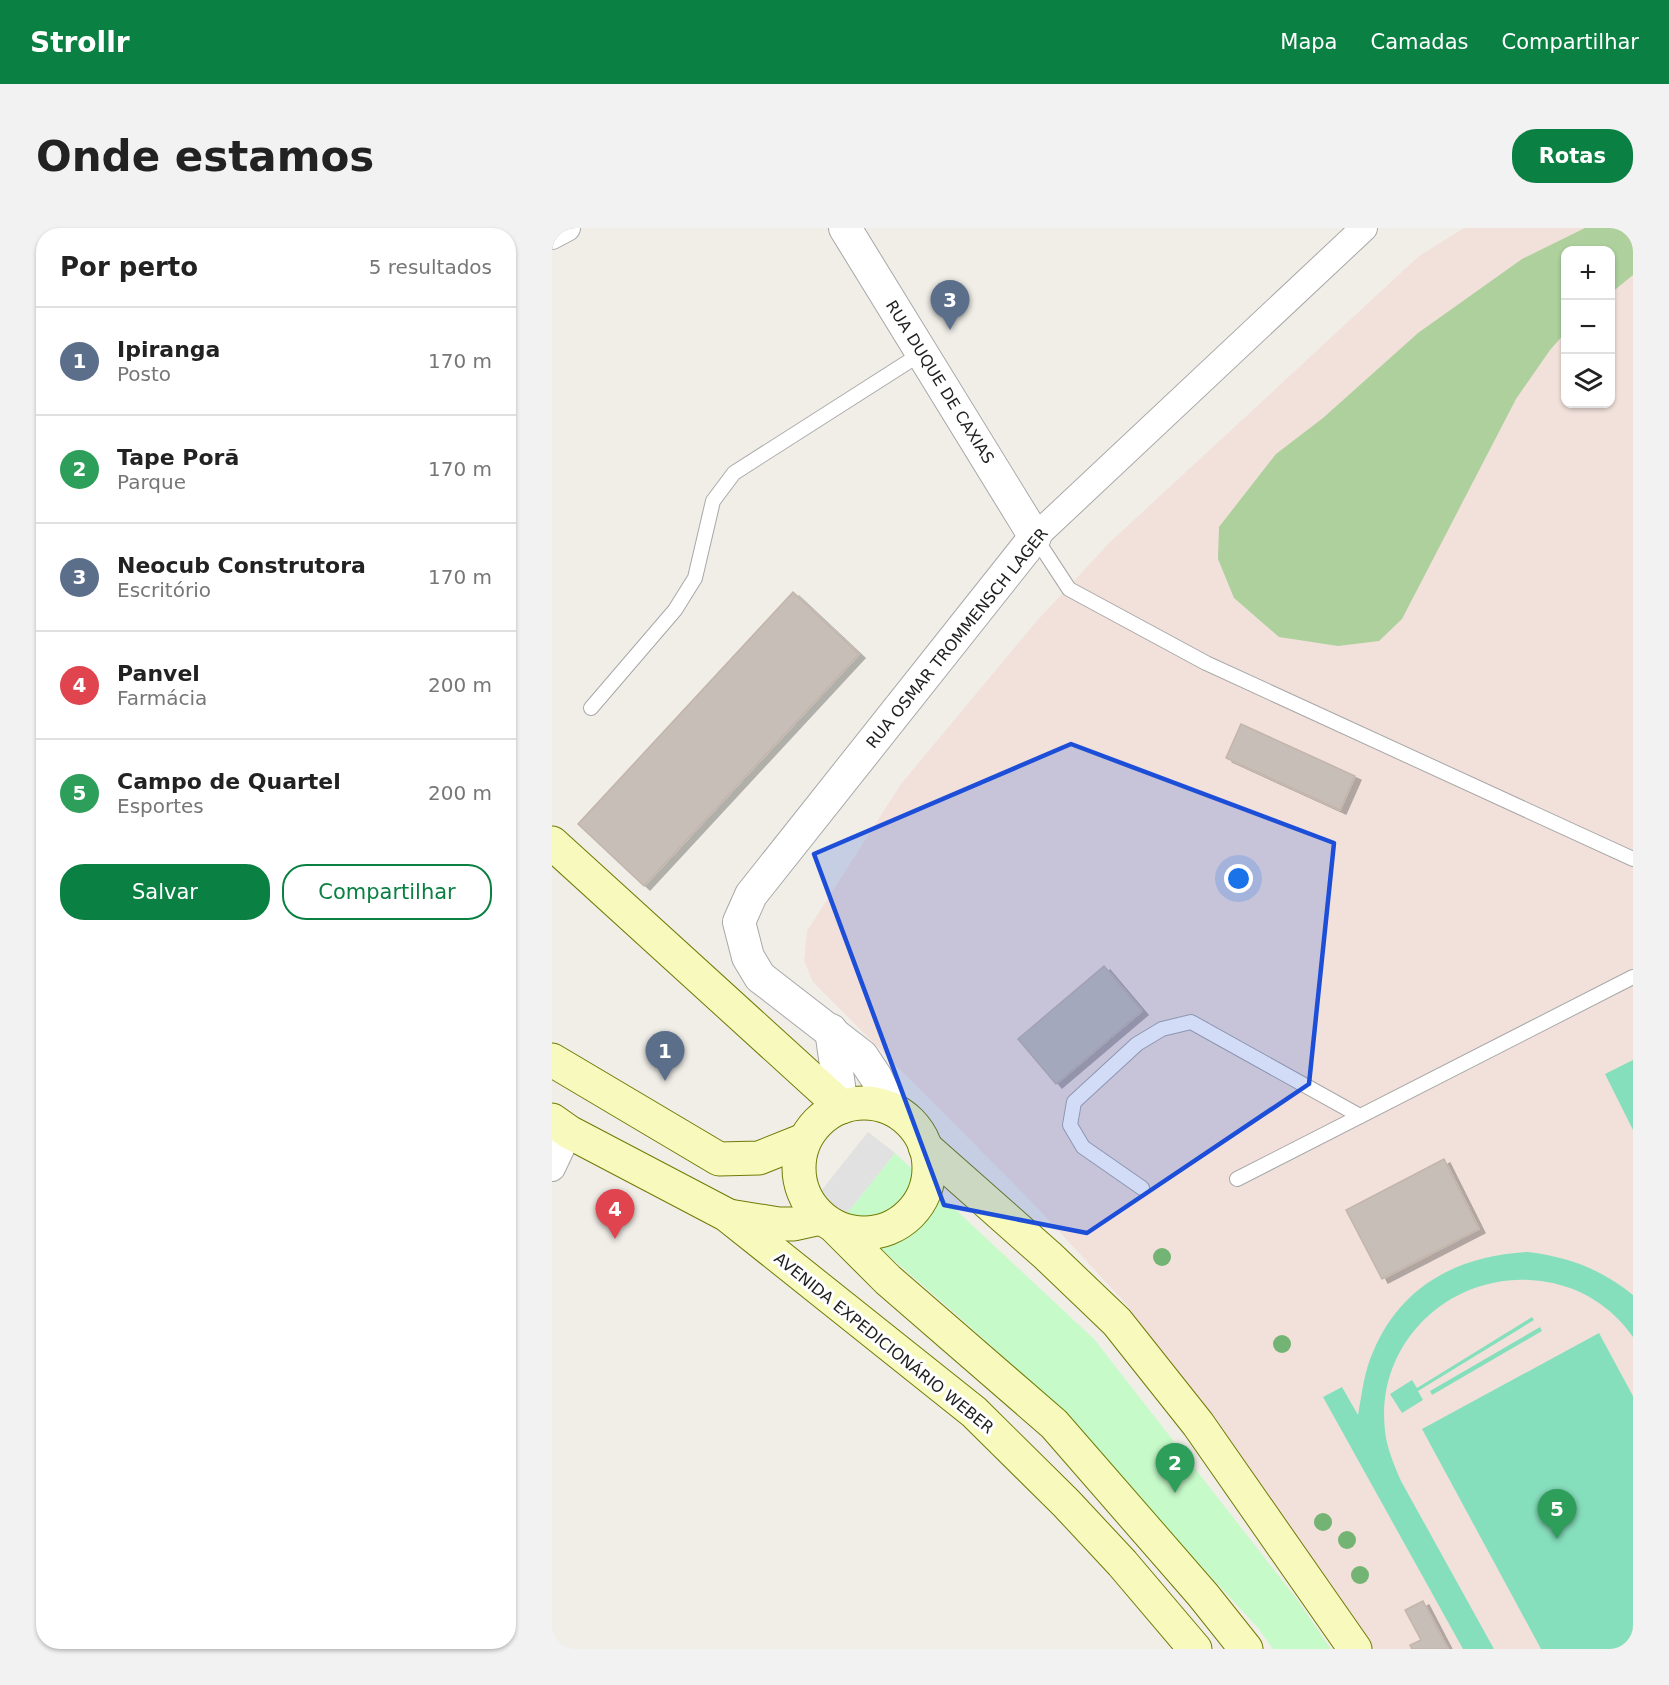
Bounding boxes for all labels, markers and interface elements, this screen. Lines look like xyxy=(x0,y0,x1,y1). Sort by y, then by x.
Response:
text: Strollr xyxy=(30,26,130,59)
text: Mapa xyxy=(1280,30,1337,54)
text: Camadas xyxy=(1370,30,1468,54)
text: Compartilhar xyxy=(1501,30,1639,54)
button: Rotas xyxy=(1512,129,1633,183)
text: Onde estamos xyxy=(36,132,374,181)
map controls xyxy=(1561,246,1615,408)
button: + xyxy=(1561,246,1615,300)
text: Por perto xyxy=(60,252,198,282)
text: 5 resultados xyxy=(369,255,492,279)
pin: 3 xyxy=(930,280,970,330)
street label: RUA DUQUE DE CAXIAS xyxy=(882,297,998,467)
button: − xyxy=(1561,300,1615,354)
text: Ipiranga xyxy=(117,337,220,362)
text: 1 xyxy=(73,349,86,373)
text: 170 m xyxy=(428,349,492,373)
button: layers xyxy=(1561,354,1615,408)
text: Posto xyxy=(117,362,171,386)
text: Tape Porã xyxy=(117,445,239,470)
text: 2 xyxy=(73,457,86,481)
text: 170 m xyxy=(428,457,492,481)
text: Parque xyxy=(117,470,186,494)
street label: RUA OSMAR TROMMENSCH LAGER xyxy=(862,524,1052,752)
text: Neocub Construtora xyxy=(117,553,366,578)
text: 3 xyxy=(73,565,86,589)
text: 170 m xyxy=(428,565,492,589)
text: Escritório xyxy=(117,578,211,602)
text: Panvel xyxy=(117,661,200,686)
text: 4 xyxy=(73,673,86,697)
text: 200 m xyxy=(428,673,492,697)
text: Farmácia xyxy=(117,686,207,710)
text: Campo de Quartel xyxy=(117,769,341,794)
text: 5 xyxy=(73,781,86,805)
text: 200 m xyxy=(428,781,492,805)
text: Esportes xyxy=(117,794,204,818)
button: Salvar xyxy=(60,864,270,920)
button: Compartilhar xyxy=(282,864,492,920)
your location xyxy=(1224,864,1253,893)
pin: 1 xyxy=(646,1032,684,1081)
pin: 4 xyxy=(596,1190,634,1239)
street label: AVENIDA EXPEDICIONÁRIO WEBER xyxy=(771,1249,997,1437)
pin: 2 xyxy=(1156,1444,1194,1493)
pin: 5 xyxy=(1538,1490,1576,1539)

